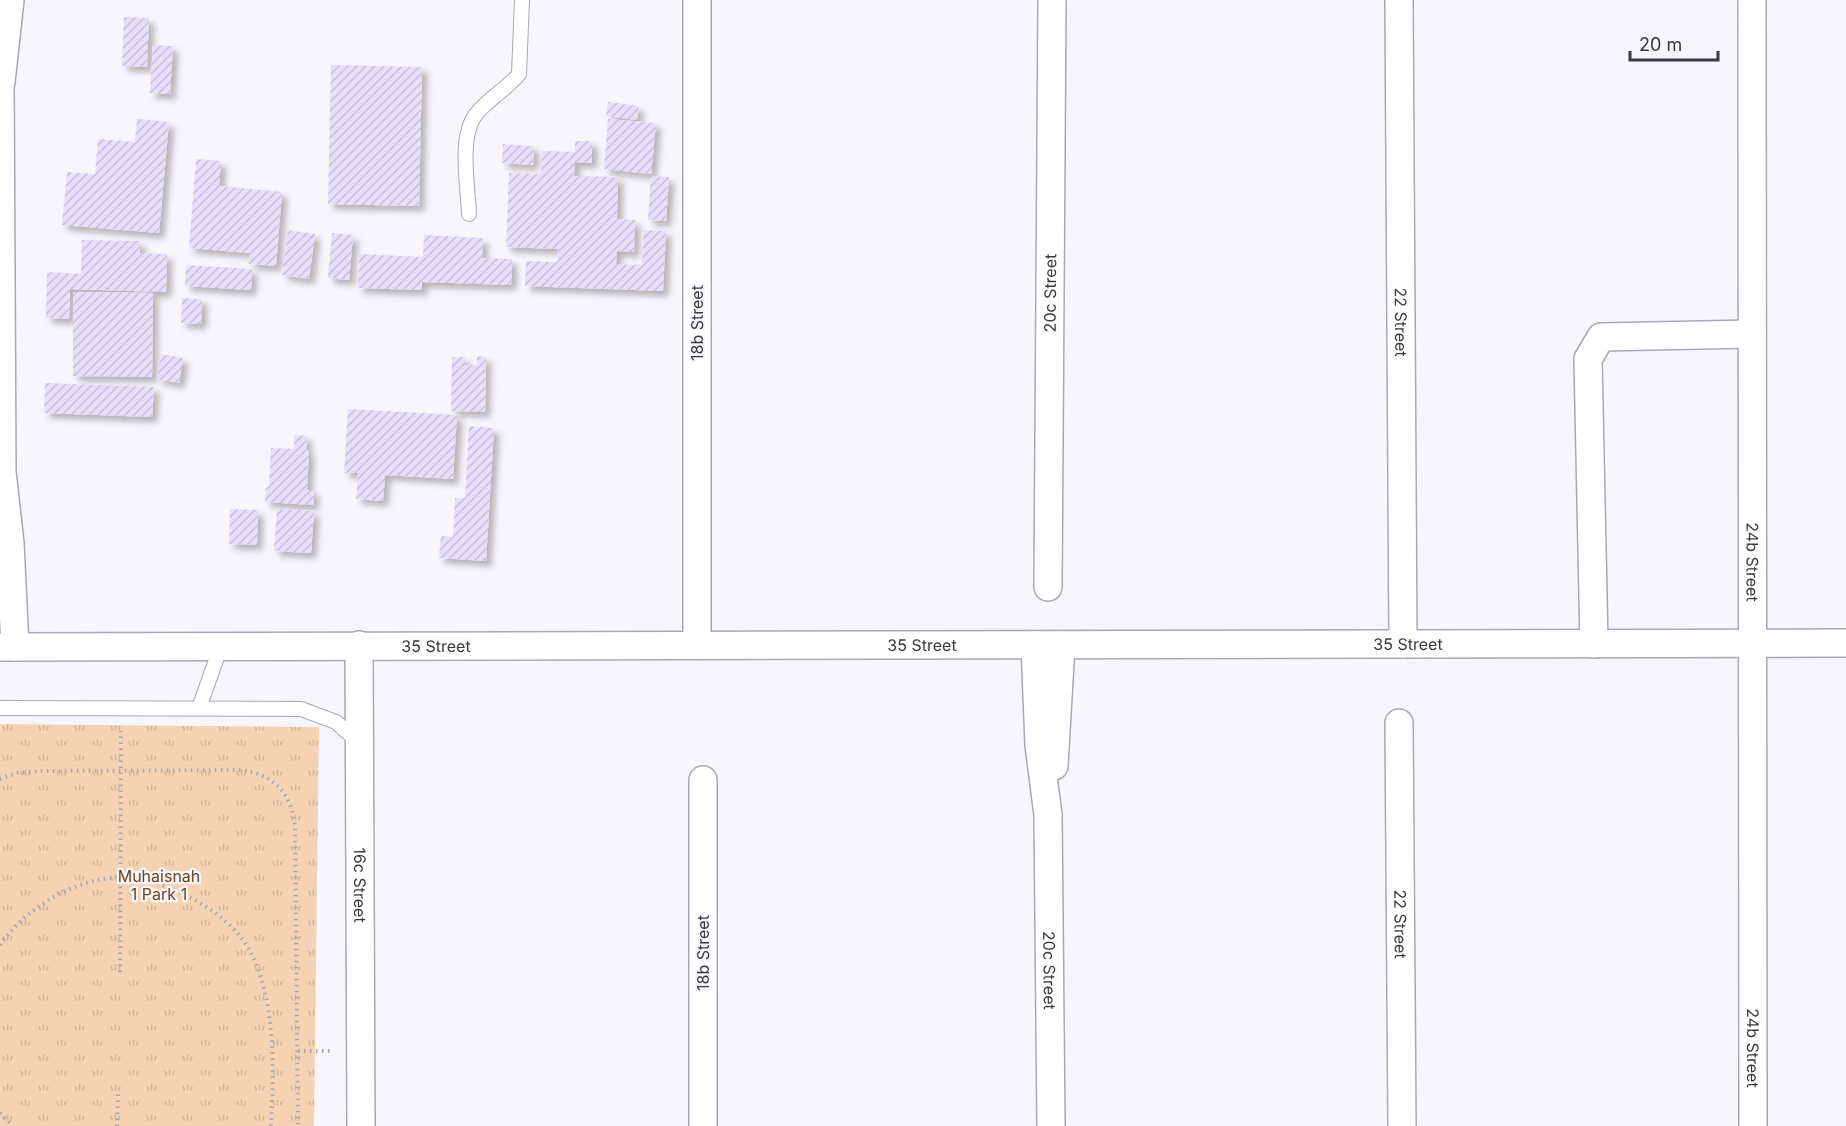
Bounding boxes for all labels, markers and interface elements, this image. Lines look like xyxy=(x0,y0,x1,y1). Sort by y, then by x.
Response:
scale bar xyxy=(1630,24,1718,62)
text: 20 m xyxy=(1639,34,1682,55)
street label: 20c Street xyxy=(1040,254,1060,332)
street label: 18b Street xyxy=(687,285,707,361)
street label: 22 Street xyxy=(1391,287,1411,357)
street label: 24b Street xyxy=(1742,522,1763,602)
street label: 35 Street xyxy=(1373,634,1443,654)
street label: 35 Street xyxy=(887,635,957,655)
street label: 35 Street xyxy=(401,636,471,656)
street label: 16c Street xyxy=(350,847,370,923)
park label: Muhaisnah 1 Park 1 xyxy=(118,866,200,904)
street label: 22 Street xyxy=(1390,889,1411,959)
street label: 18b Street xyxy=(693,915,713,991)
street label: 20c Street xyxy=(1039,931,1060,1010)
street label: 24b Street xyxy=(1743,1008,1763,1088)

